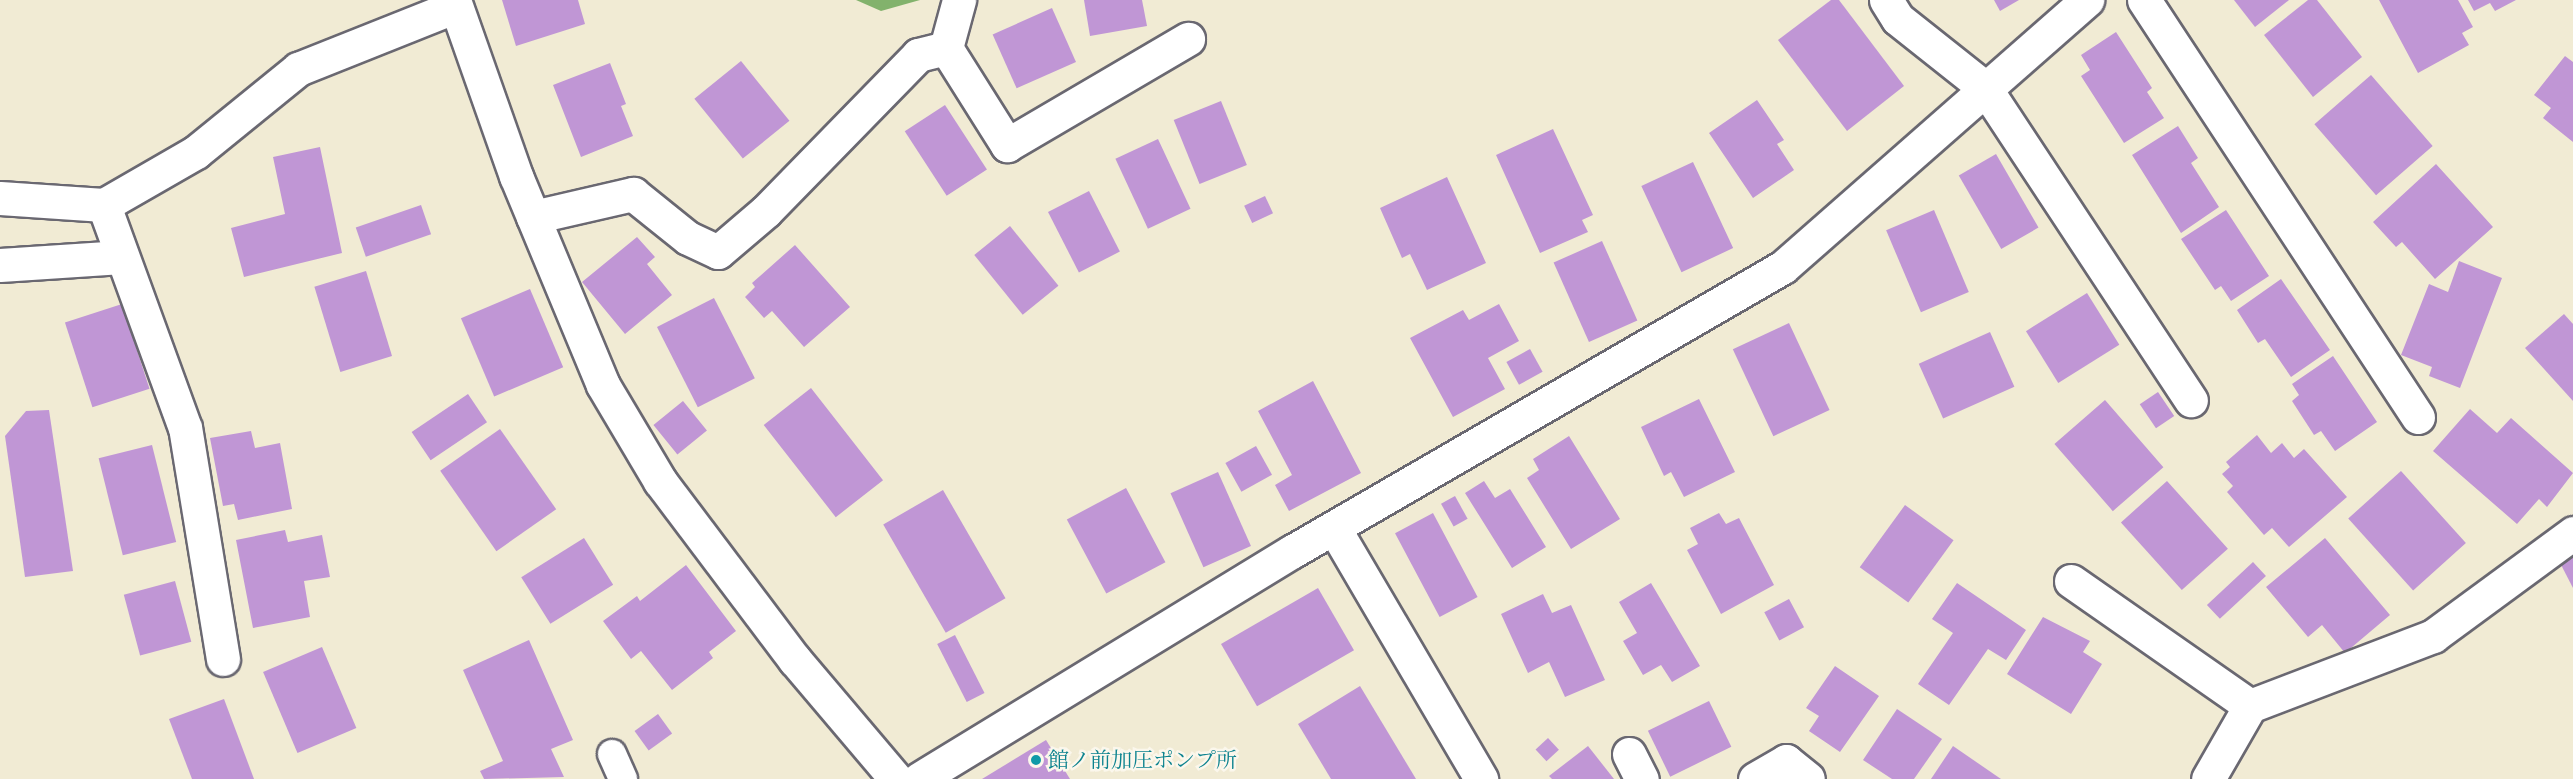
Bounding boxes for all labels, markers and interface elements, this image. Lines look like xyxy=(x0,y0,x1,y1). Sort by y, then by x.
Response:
place label: 館ノ前加圧ポンプ所 xyxy=(1048,747,1237,773)
marker: 館ノ前加圧ポンプ所 xyxy=(1029,753,1043,767)

